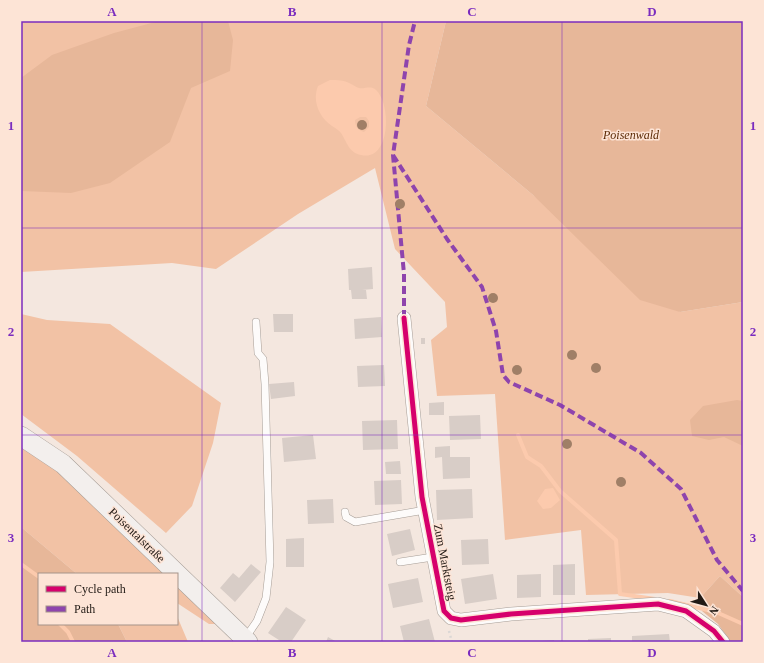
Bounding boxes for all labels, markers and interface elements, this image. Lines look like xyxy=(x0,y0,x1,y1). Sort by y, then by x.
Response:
text: A xyxy=(107,4,117,19)
text: B xyxy=(288,4,297,19)
text: C xyxy=(467,4,477,19)
text: D xyxy=(647,4,657,19)
text: 1 xyxy=(8,118,14,133)
text: 1 xyxy=(750,118,756,133)
park label: Poisenwald xyxy=(602,128,660,142)
text: 2 xyxy=(8,324,14,339)
text: 2 xyxy=(750,324,756,339)
street label: Poisentalstraße xyxy=(106,505,168,565)
street label: Zum Marktsteig xyxy=(431,523,459,601)
text: 3 xyxy=(8,530,15,545)
text: 3 xyxy=(750,530,757,545)
legend xyxy=(38,573,178,625)
text: Cycle path xyxy=(74,582,126,596)
north arrow xyxy=(686,585,726,625)
text: Path xyxy=(74,602,95,616)
text: N xyxy=(707,604,721,618)
text: A xyxy=(107,645,117,660)
text: B xyxy=(288,645,297,660)
text: C xyxy=(467,645,477,660)
text: D xyxy=(647,645,657,660)

